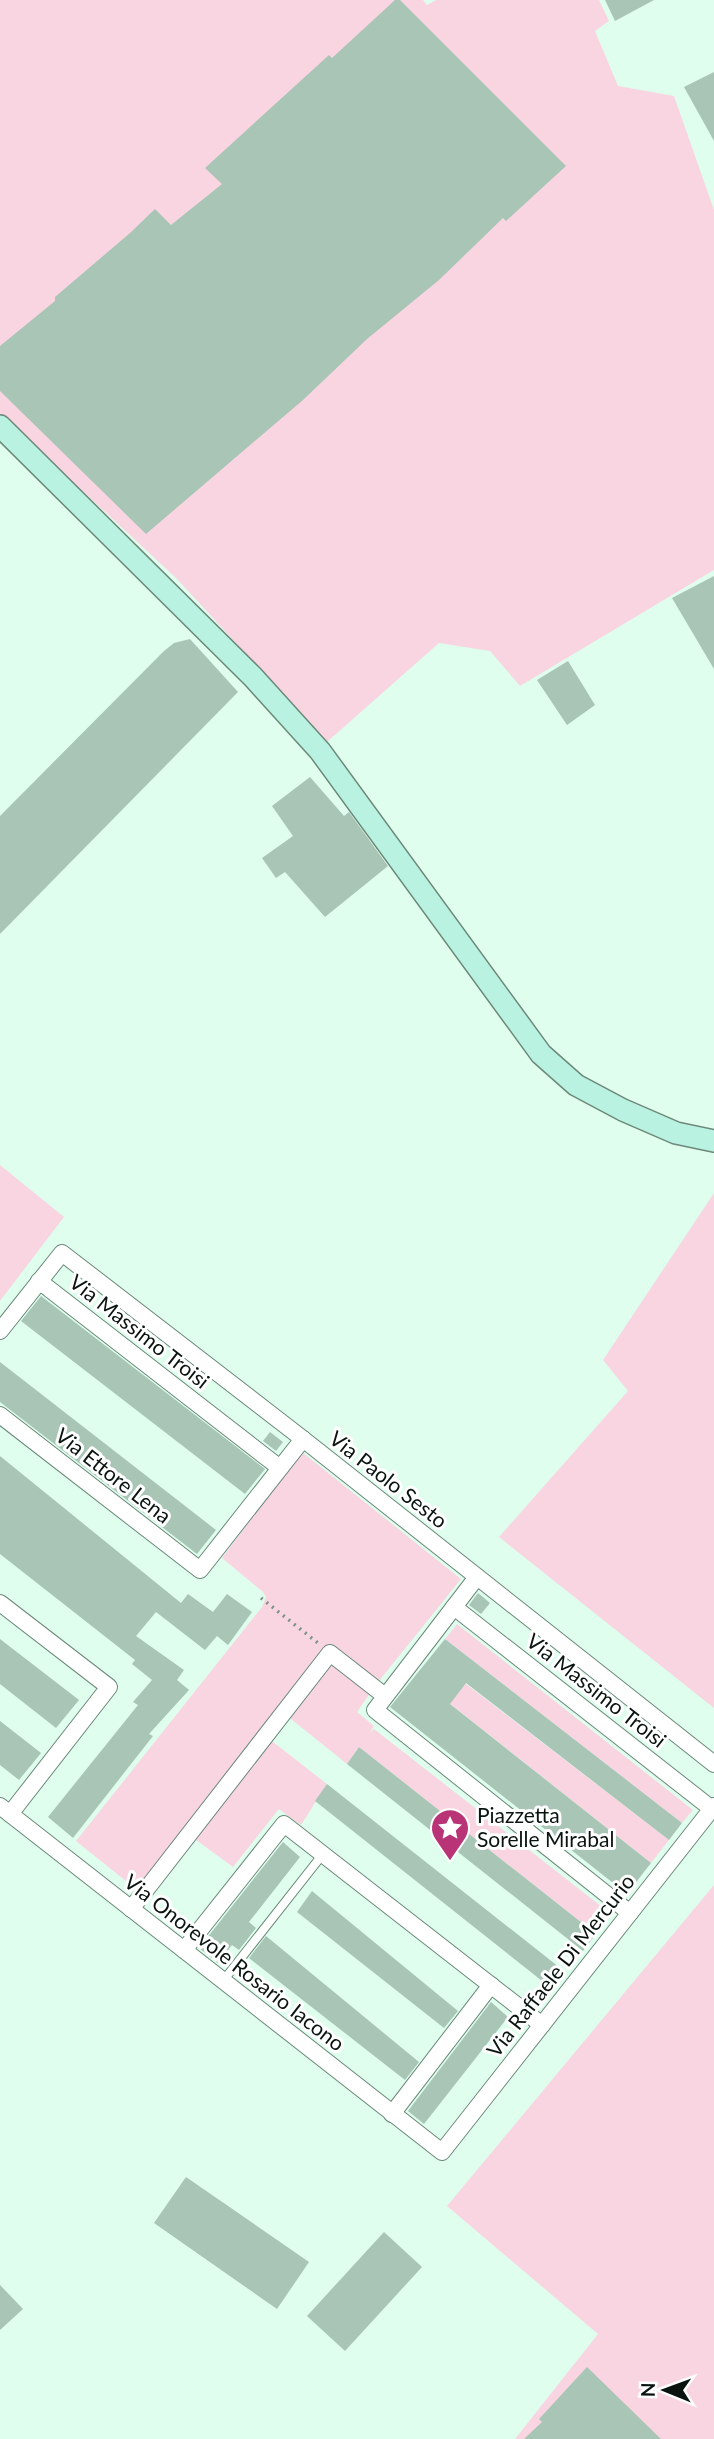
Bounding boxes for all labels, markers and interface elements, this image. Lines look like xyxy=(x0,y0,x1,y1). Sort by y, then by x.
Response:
street label: Via Massimo Troisi xyxy=(65,1269,215,1393)
street label: Via Ettore Lena xyxy=(51,1422,177,1528)
street label: Via Paolo Sesto xyxy=(325,1425,453,1533)
street label: Via Massimo Troisi xyxy=(522,1628,672,1752)
place label: Piazzetta Sorelle Mirabal xyxy=(477,1802,614,1851)
place icon: Piazzetta Sorelle Mirabal xyxy=(429,1807,471,1862)
street label: Via Onorevole Rosario Iacono xyxy=(120,1868,350,2056)
street label: Via Raffaele Di Mercurio xyxy=(481,1869,639,2061)
north arrow xyxy=(630,2355,700,2425)
text: N xyxy=(636,2382,659,2397)

